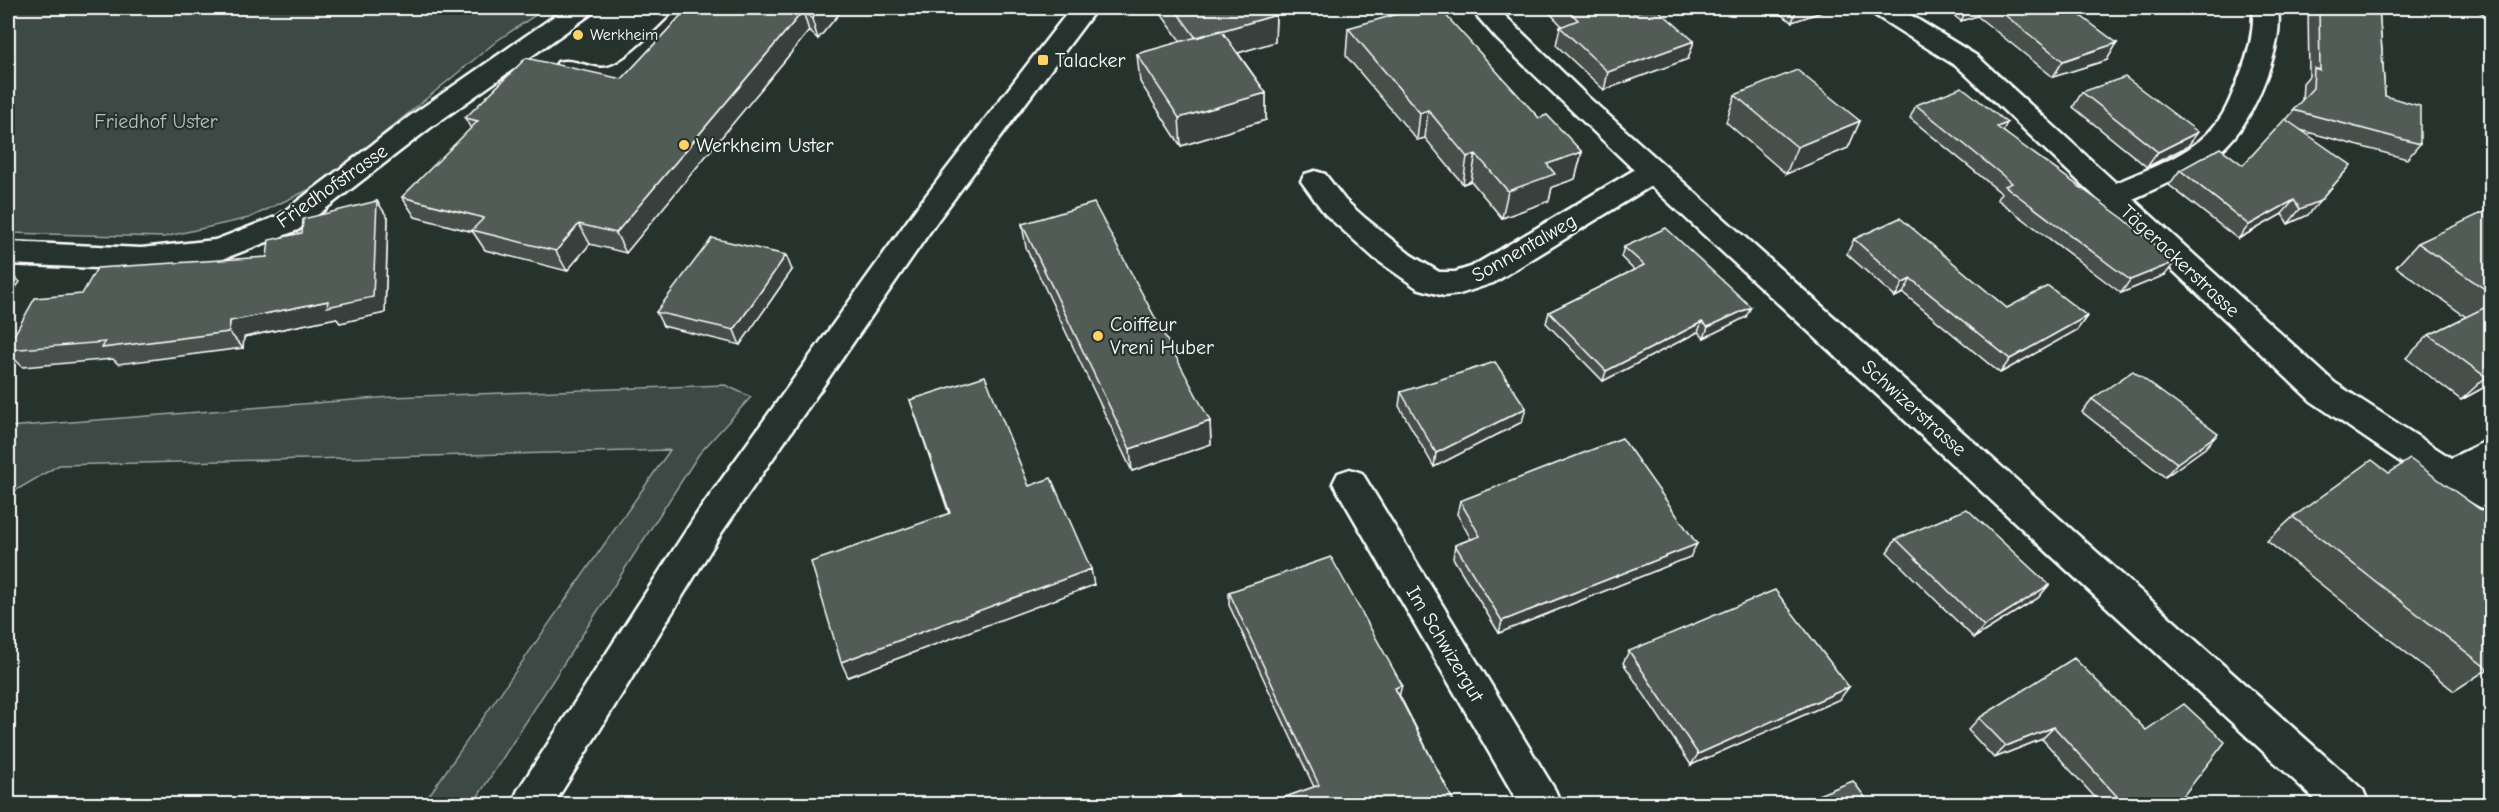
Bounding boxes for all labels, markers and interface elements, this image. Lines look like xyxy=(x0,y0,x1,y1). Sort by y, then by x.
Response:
place label: Werkheim xyxy=(590,26,658,44)
marker: Werkheim xyxy=(571,28,585,42)
place label: Talacker xyxy=(1055,49,1126,72)
marker: Talacker xyxy=(1036,53,1050,67)
park label: Friedhof Uster xyxy=(94,110,218,133)
place label: Werkheim Uster xyxy=(696,134,833,157)
marker: Werkheim Uster xyxy=(677,138,691,152)
street label: Friedhofstrasse xyxy=(272,139,392,233)
street label: Tägerackerstrasse xyxy=(2116,200,2244,322)
street label: Sonnentalweg xyxy=(1468,209,1580,287)
place label: Coiffeur Vreni Huber xyxy=(1110,313,1214,359)
marker: Coiffeur Vreni Huber xyxy=(1091,329,1105,343)
street label: Schwizerstrasse xyxy=(1857,355,1971,461)
street label: Im Schwizergut xyxy=(1401,582,1489,707)

